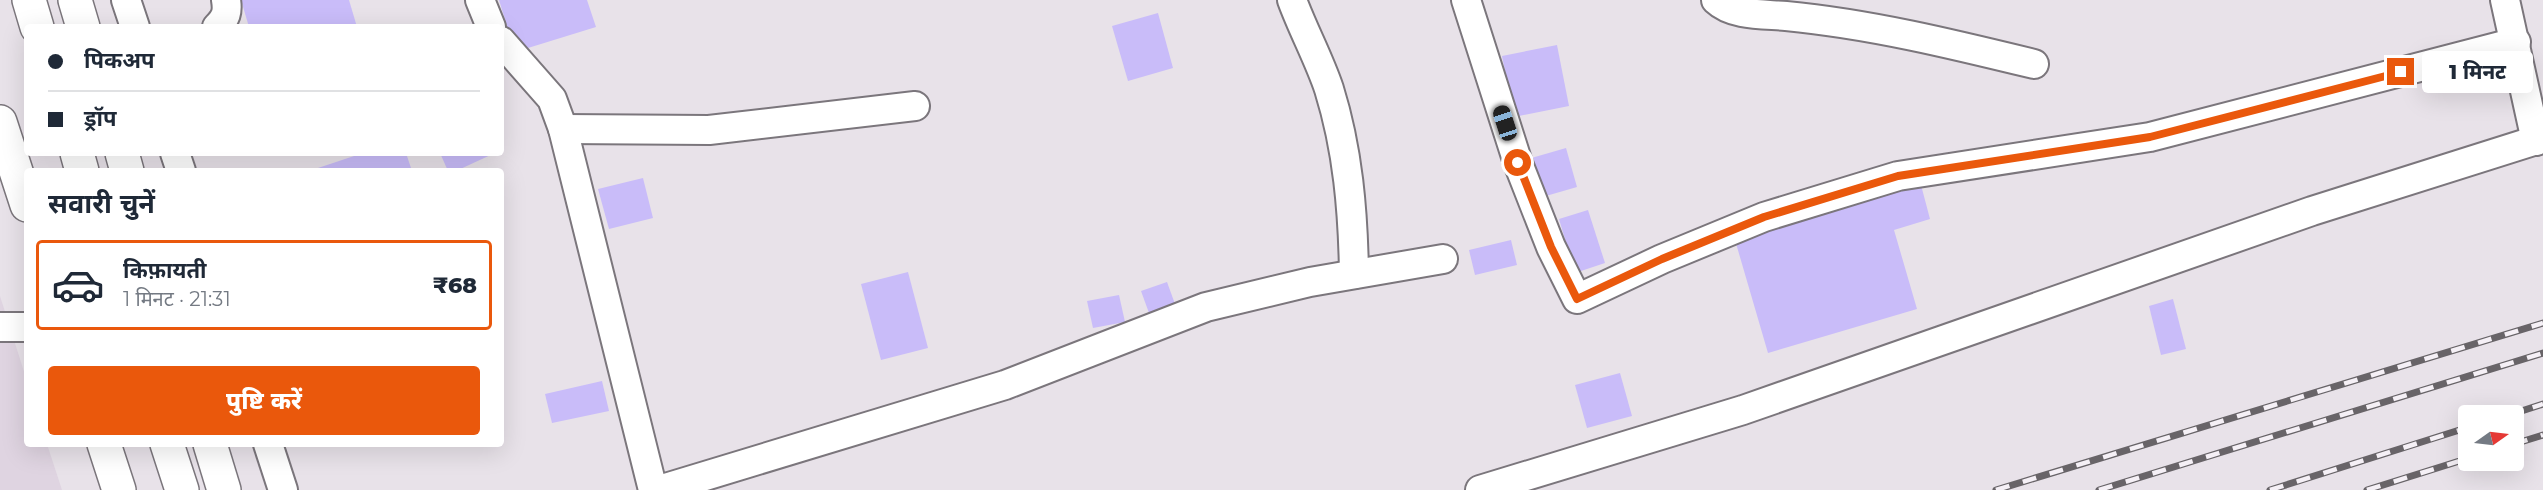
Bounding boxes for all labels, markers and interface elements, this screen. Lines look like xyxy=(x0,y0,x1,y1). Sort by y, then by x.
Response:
text: पिकअप xyxy=(84,47,155,74)
callout: 1 मिनट xyxy=(2422,51,2533,93)
route end xyxy=(2387,58,2414,85)
text: 1 मिनट xyxy=(2449,60,2506,84)
car xyxy=(1491,103,1519,143)
text: ड्रॉप xyxy=(84,105,117,132)
route start xyxy=(1504,149,1531,176)
text: सवारी चुनें xyxy=(48,187,155,220)
text: किफ़ायती xyxy=(123,257,207,284)
icon: car xyxy=(51,258,105,312)
text: ₹68 xyxy=(432,272,477,299)
text: 1 मिनट · 21:31 xyxy=(123,287,231,311)
button: पुष्टि करें xyxy=(48,366,480,435)
north arrow xyxy=(2458,405,2524,471)
map controls xyxy=(2458,405,2524,471)

